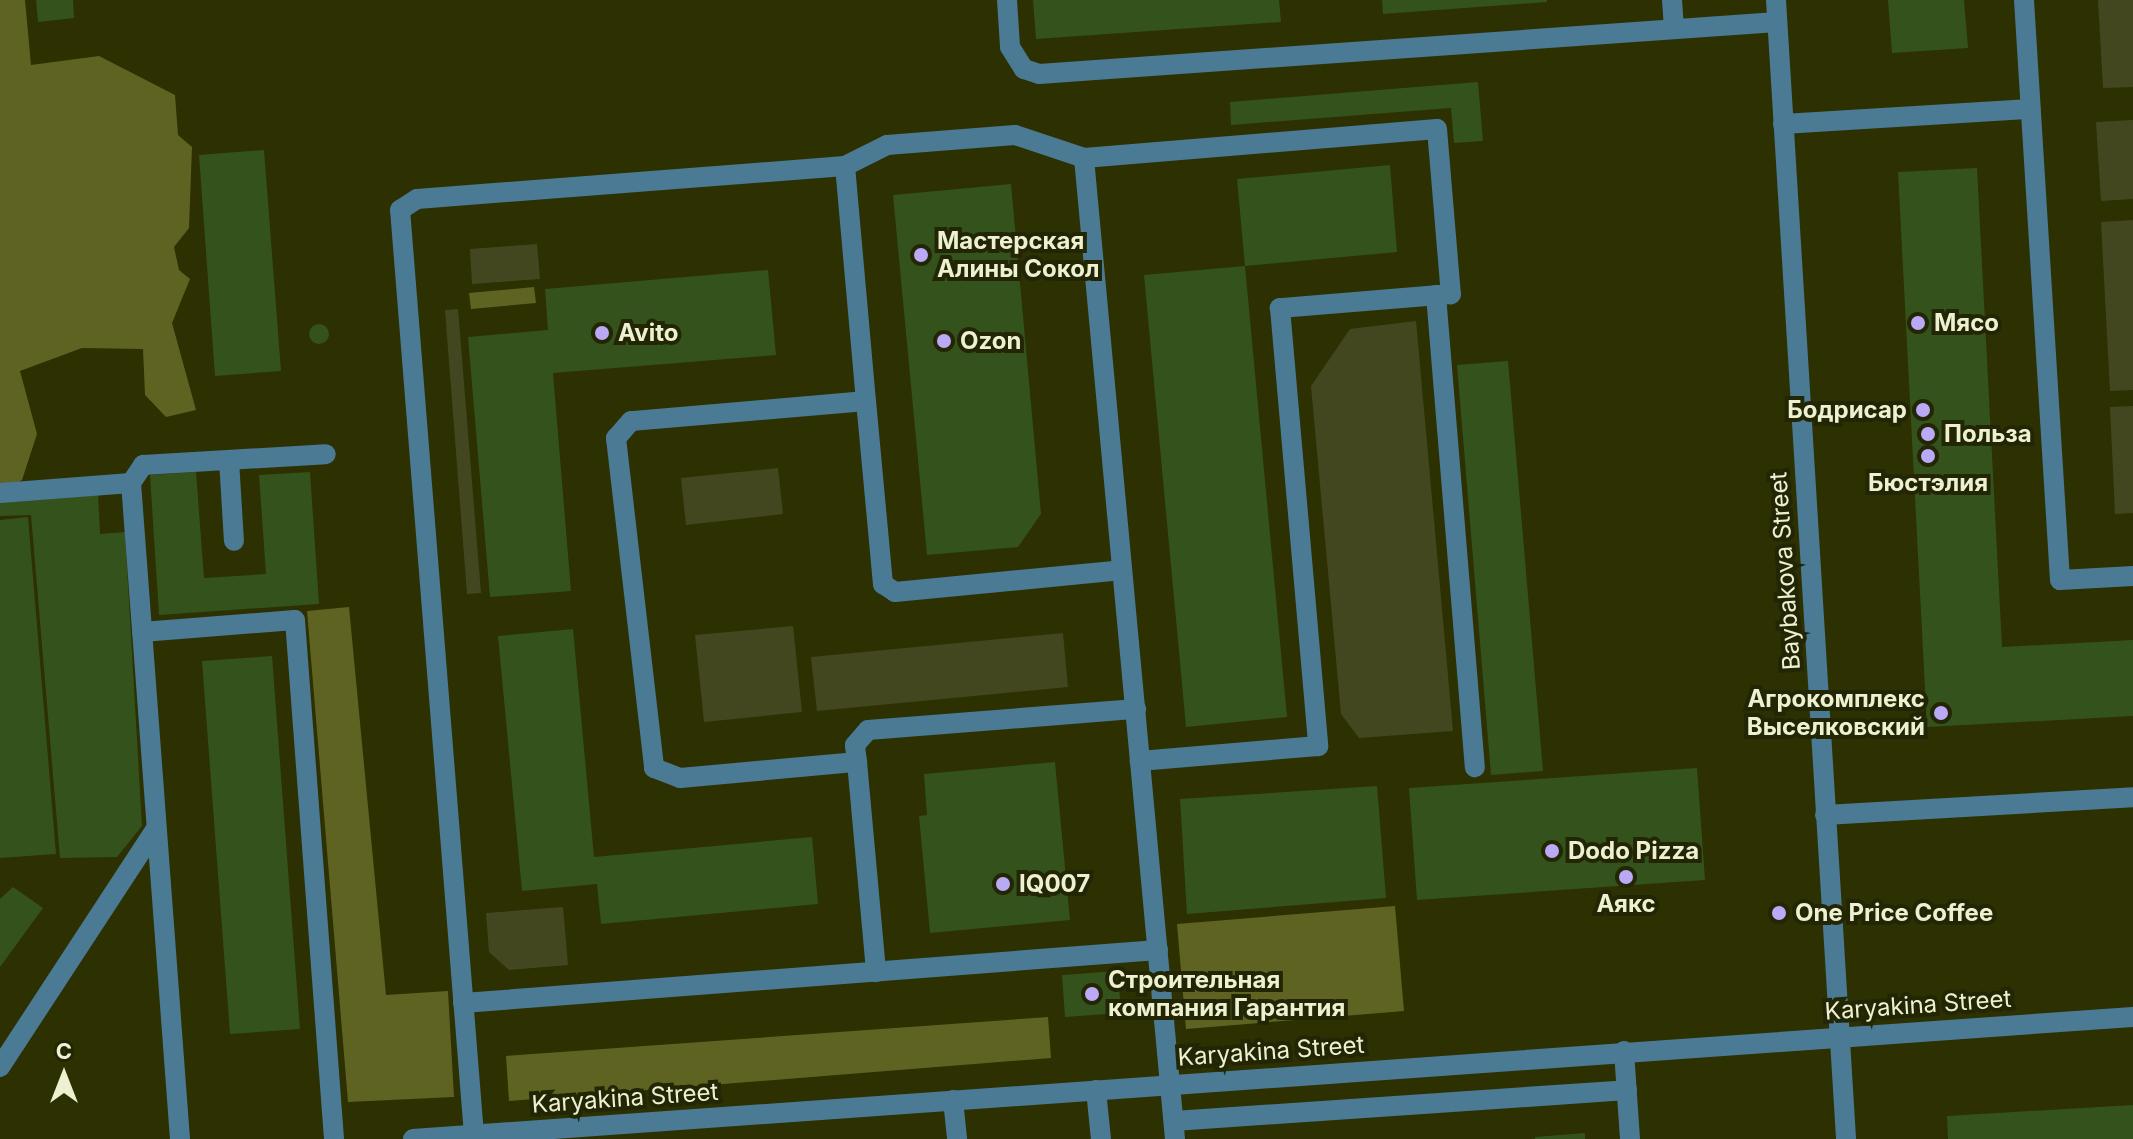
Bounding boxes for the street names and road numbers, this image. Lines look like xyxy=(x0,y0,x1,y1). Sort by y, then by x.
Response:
street label: Baybakova Street xyxy=(1764,471,1806,671)
street label: Karyakina Street xyxy=(1824,984,2012,1026)
street label: Karyakina Street xyxy=(1177,1030,1365,1072)
street label: Karyakina Street xyxy=(531,1077,719,1119)

